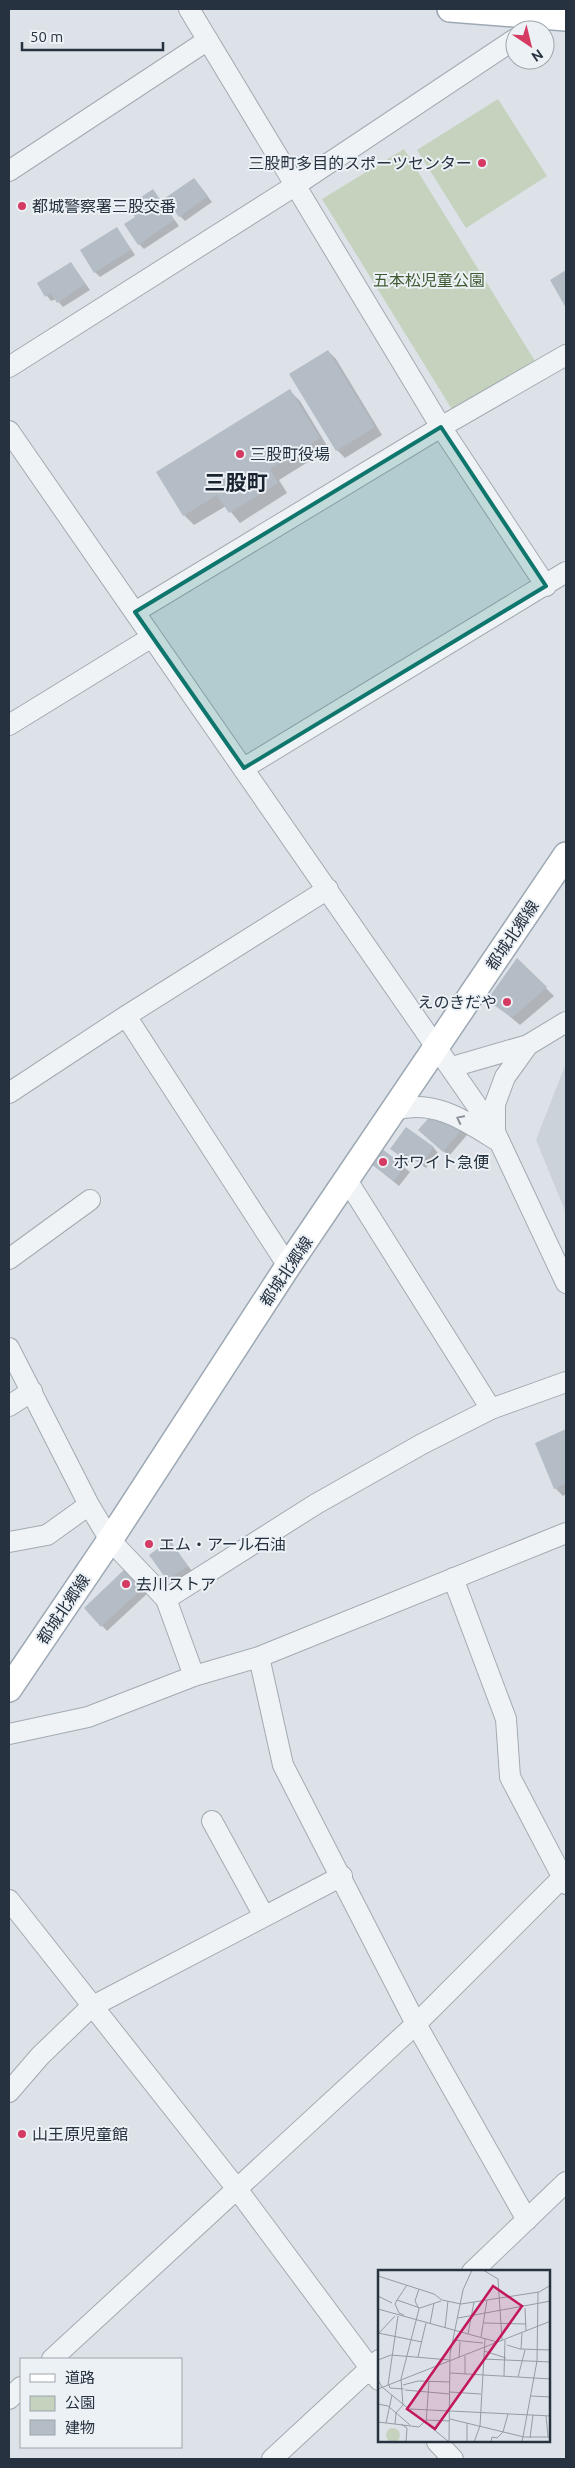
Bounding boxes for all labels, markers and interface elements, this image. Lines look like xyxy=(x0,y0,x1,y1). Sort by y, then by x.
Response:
scale bar xyxy=(22,20,164,52)
north arrow xyxy=(505,20,555,70)
text: 50 m xyxy=(30,28,63,45)
text: N xyxy=(529,46,546,65)
place label: 三股町多目的スポーツセンター xyxy=(248,154,472,172)
marker: 三股町多目的スポーツセンター xyxy=(476,157,488,169)
place label: 都城警察署三股交番 xyxy=(32,197,176,215)
marker: 都城警察署三股交番 xyxy=(16,200,28,212)
park label: 五本松児童公園 xyxy=(373,271,485,289)
place label: 三股町役場 xyxy=(250,445,330,463)
marker: 三股町役場 xyxy=(234,448,246,460)
district label: 三股町 xyxy=(205,470,268,494)
street label: 都城北郷線 xyxy=(482,897,542,973)
place label: えのきだや xyxy=(417,993,497,1011)
marker: えのきだや xyxy=(501,996,513,1008)
one-way arrow xyxy=(456,1114,465,1125)
place label: ホワイト急便 xyxy=(393,1153,489,1171)
marker: ホワイト急便 xyxy=(377,1156,389,1168)
street label: 都城北郷線 xyxy=(256,1233,316,1309)
place label: エム・アール石油 xyxy=(159,1535,286,1553)
marker: エム・アール石油 xyxy=(143,1538,155,1550)
street label: 都城北郷線 xyxy=(33,1571,93,1647)
place label: 去川ストア xyxy=(136,1575,216,1593)
marker: 去川ストア xyxy=(120,1578,132,1590)
place label: 山王原児童館 xyxy=(32,2125,128,2143)
marker: 山王原児童館 xyxy=(16,2128,28,2140)
inset map xyxy=(378,2270,550,2443)
legend xyxy=(20,2358,182,2448)
text: 道路 xyxy=(65,2369,95,2386)
text: 公園 xyxy=(65,2394,95,2411)
text: 建物 xyxy=(65,2419,95,2436)

